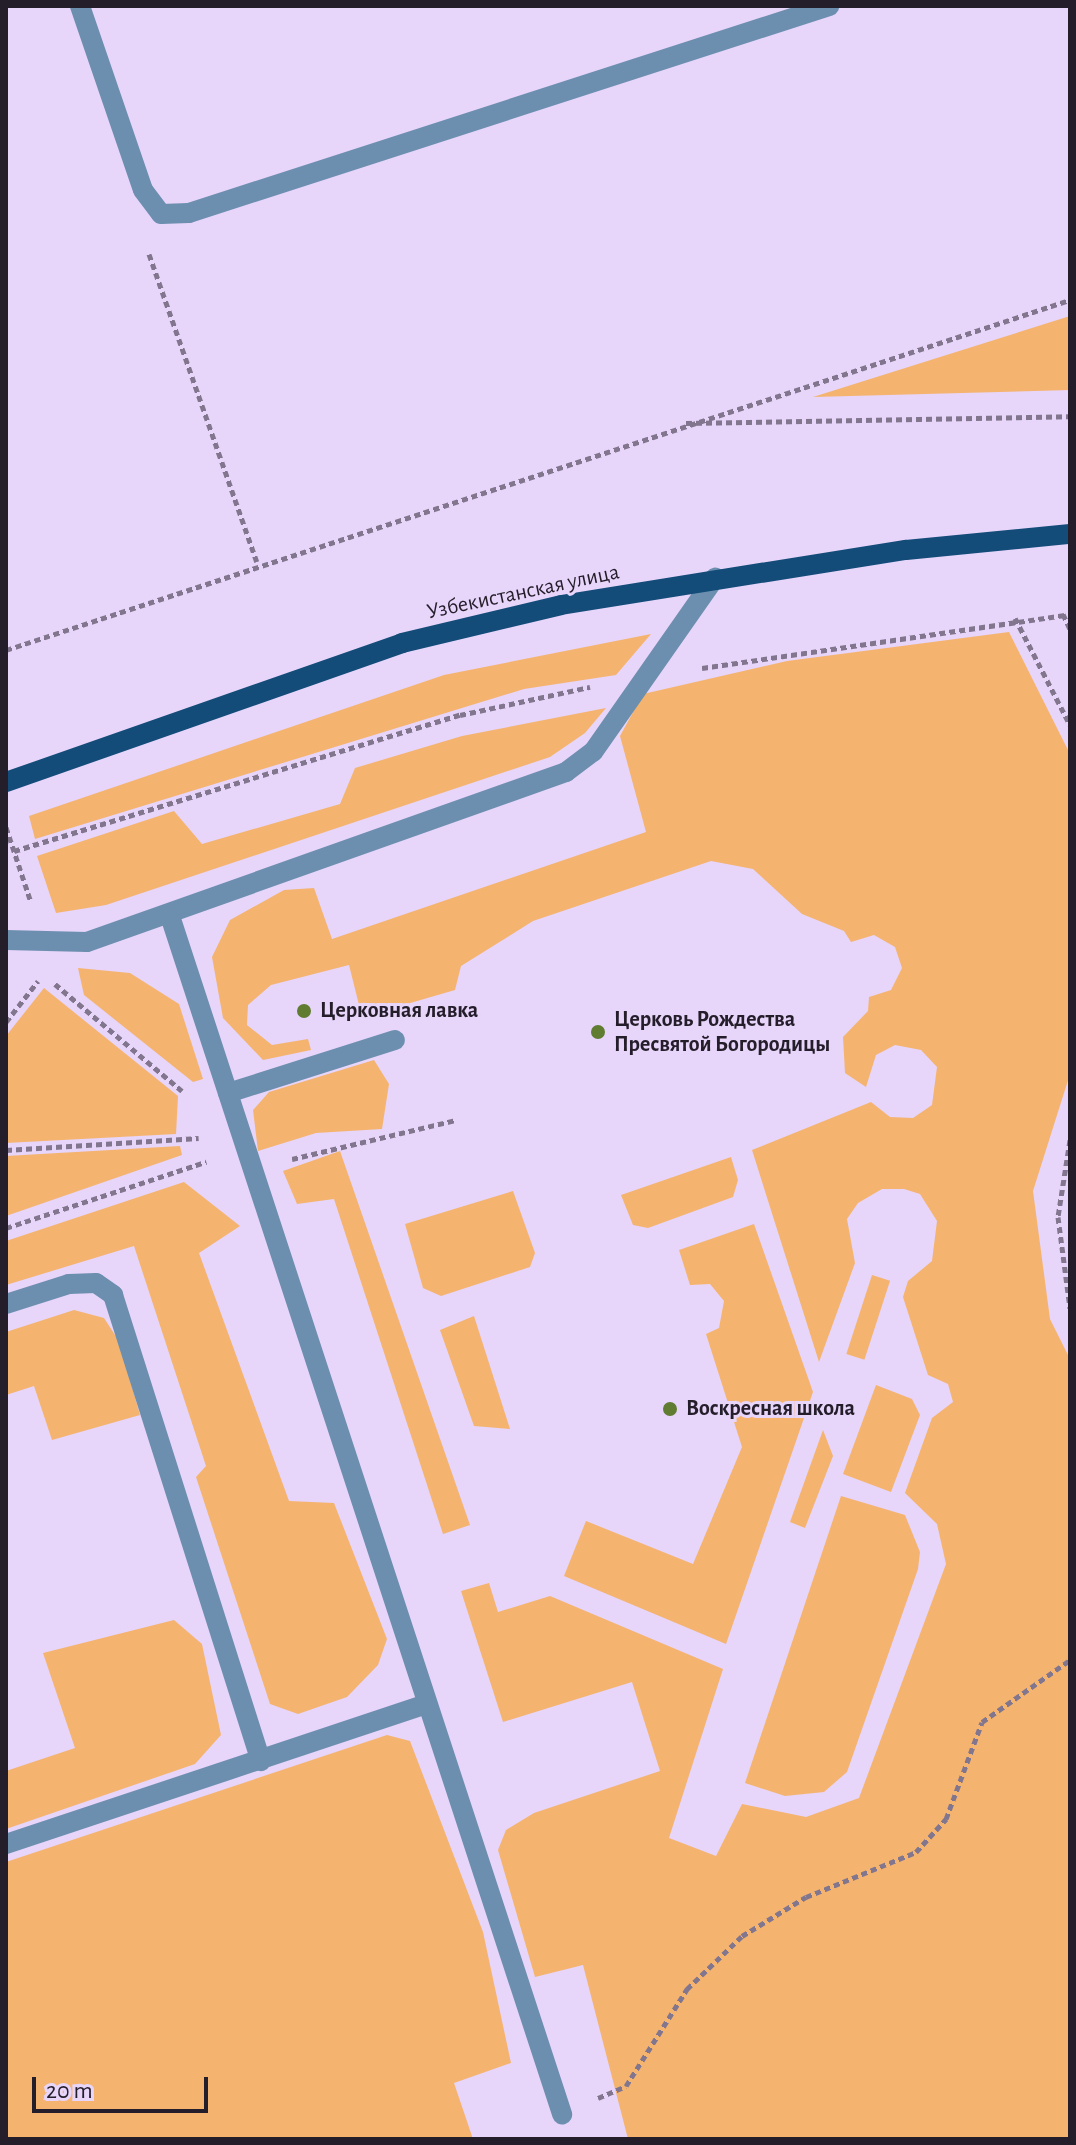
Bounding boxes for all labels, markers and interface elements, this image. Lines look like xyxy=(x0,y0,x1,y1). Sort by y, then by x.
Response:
street label: Узбекистанская улица xyxy=(424,559,622,625)
place label: Церковная лавка xyxy=(320,998,478,1024)
marker: Церковная лавка xyxy=(295,1002,313,1020)
place label: Церковь Рождества Пресвятой Богородицы xyxy=(614,1006,830,1058)
marker: Церковь Рождества Пресвятой Богородицы xyxy=(589,1023,607,1041)
place label: Воскресная школа xyxy=(686,1396,855,1422)
marker: Воскресная школа xyxy=(661,1400,679,1418)
scale bar xyxy=(36,2061,212,2111)
text: 20 m xyxy=(46,2079,93,2103)

